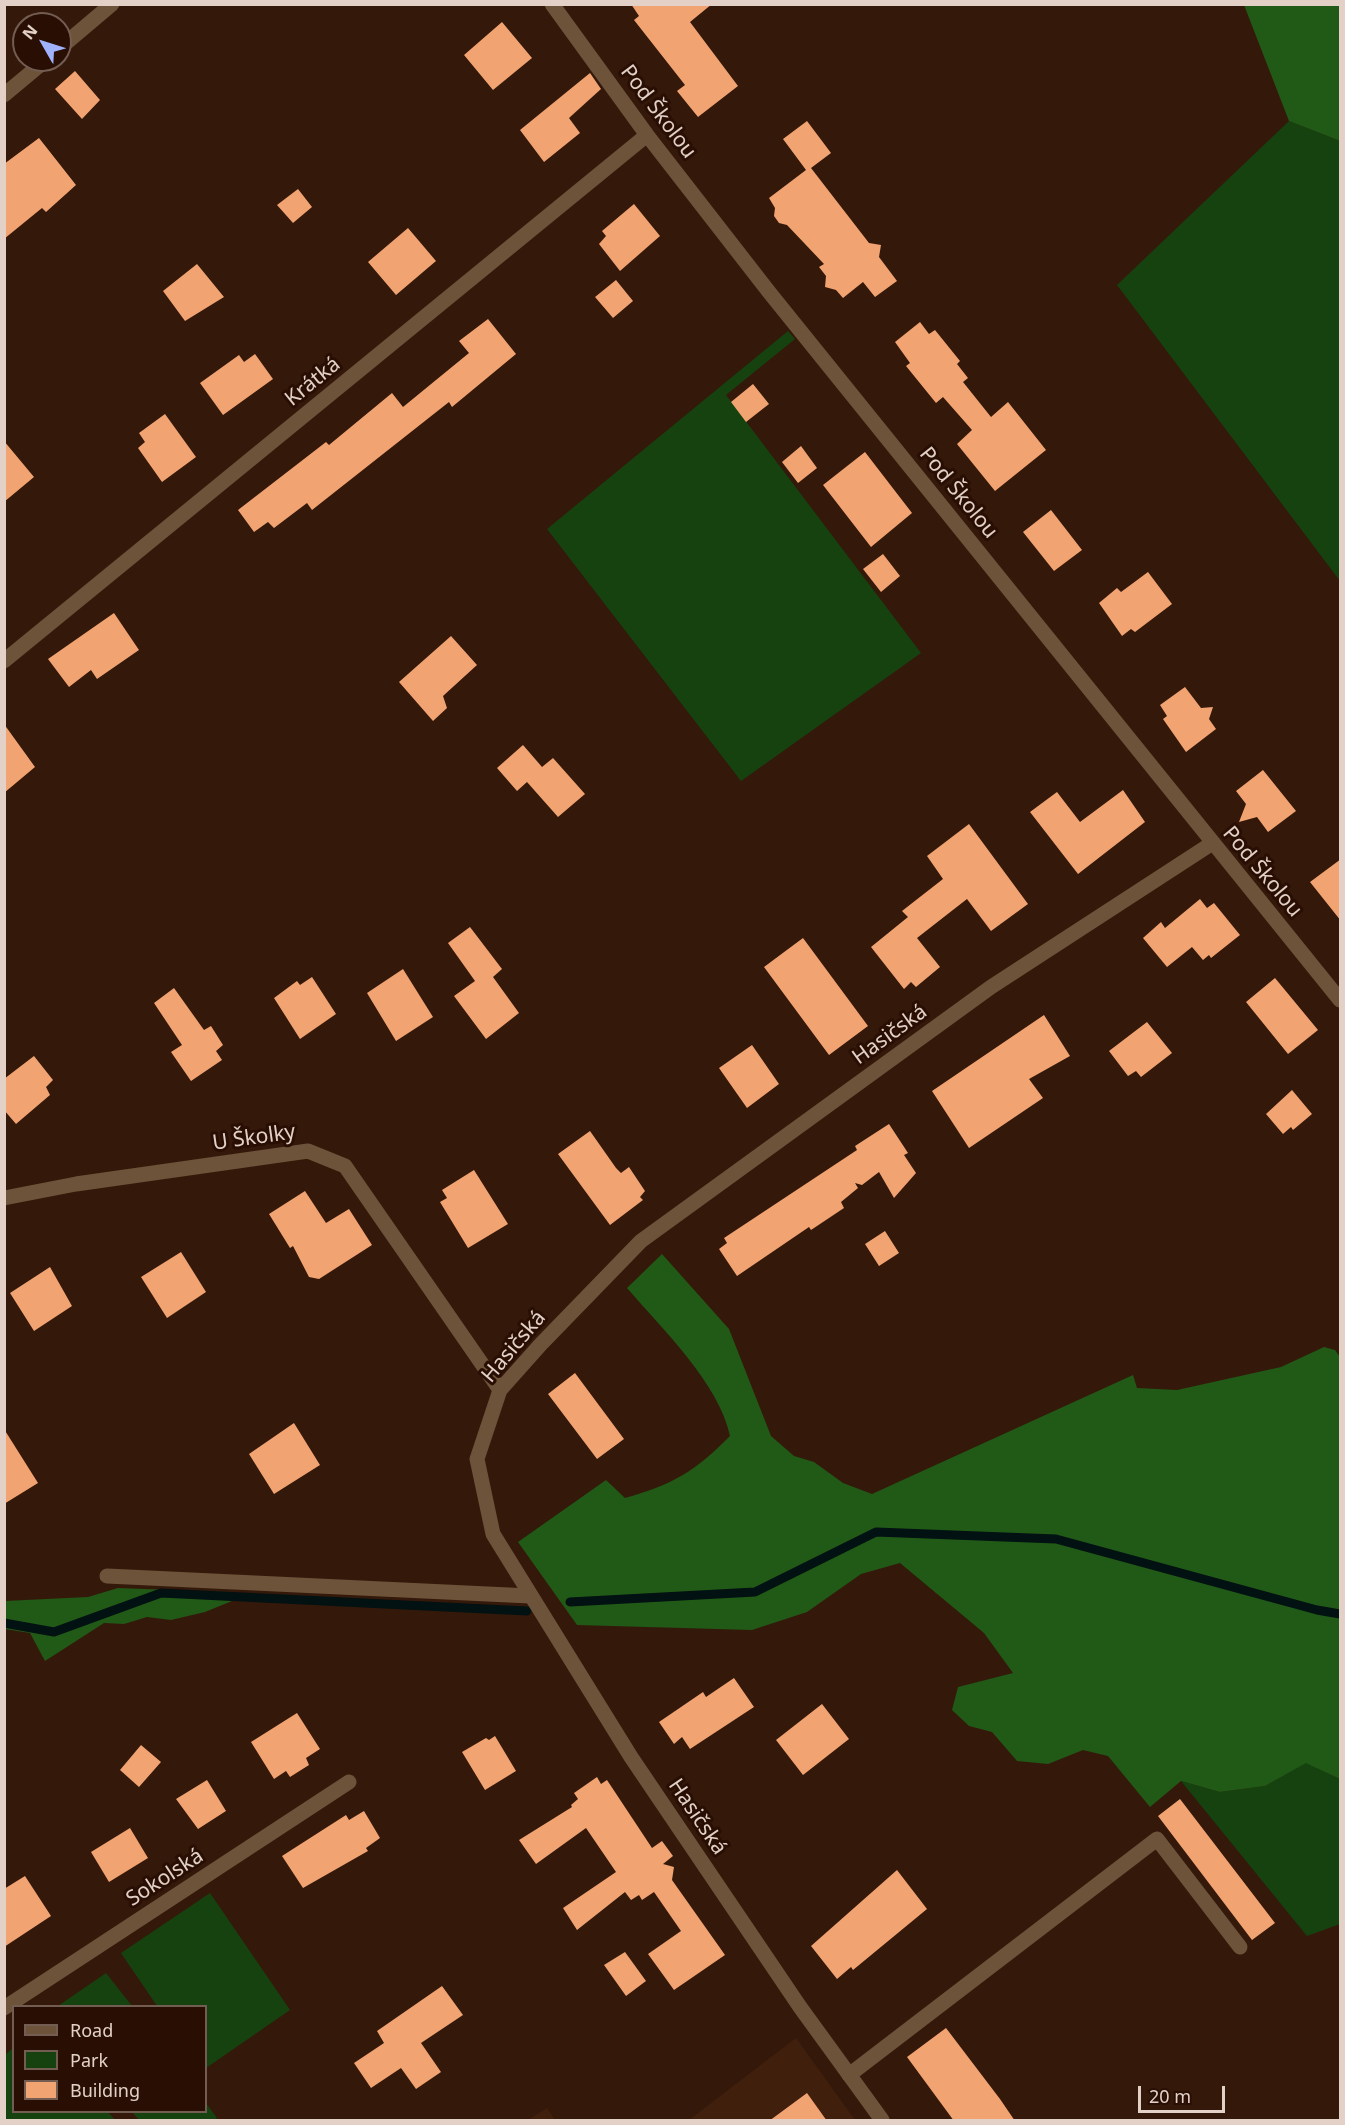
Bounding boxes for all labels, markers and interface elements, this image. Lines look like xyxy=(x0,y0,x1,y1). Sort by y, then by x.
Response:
north arrow xyxy=(12,12,72,72)
text: N xyxy=(17,20,42,44)
street label: Pod Školou xyxy=(615,60,701,164)
street label: Krátká xyxy=(280,352,346,412)
street label: Pod Školou xyxy=(913,442,1003,544)
street label: Pod Školou xyxy=(1217,822,1307,922)
street label: Hasičská xyxy=(848,1000,932,1070)
street label: U Školky xyxy=(211,1120,297,1156)
street label: Hasičská xyxy=(477,1306,551,1388)
street label: Hasičská xyxy=(663,1774,731,1860)
street label: Sokolská xyxy=(122,1844,208,1912)
legend xyxy=(12,2005,207,2113)
text: Road xyxy=(70,2018,113,2042)
text: Park xyxy=(70,2048,108,2072)
scale bar xyxy=(1141,2074,1228,2112)
text: Building xyxy=(70,2078,140,2102)
text: 20 m xyxy=(1149,2084,1191,2108)

